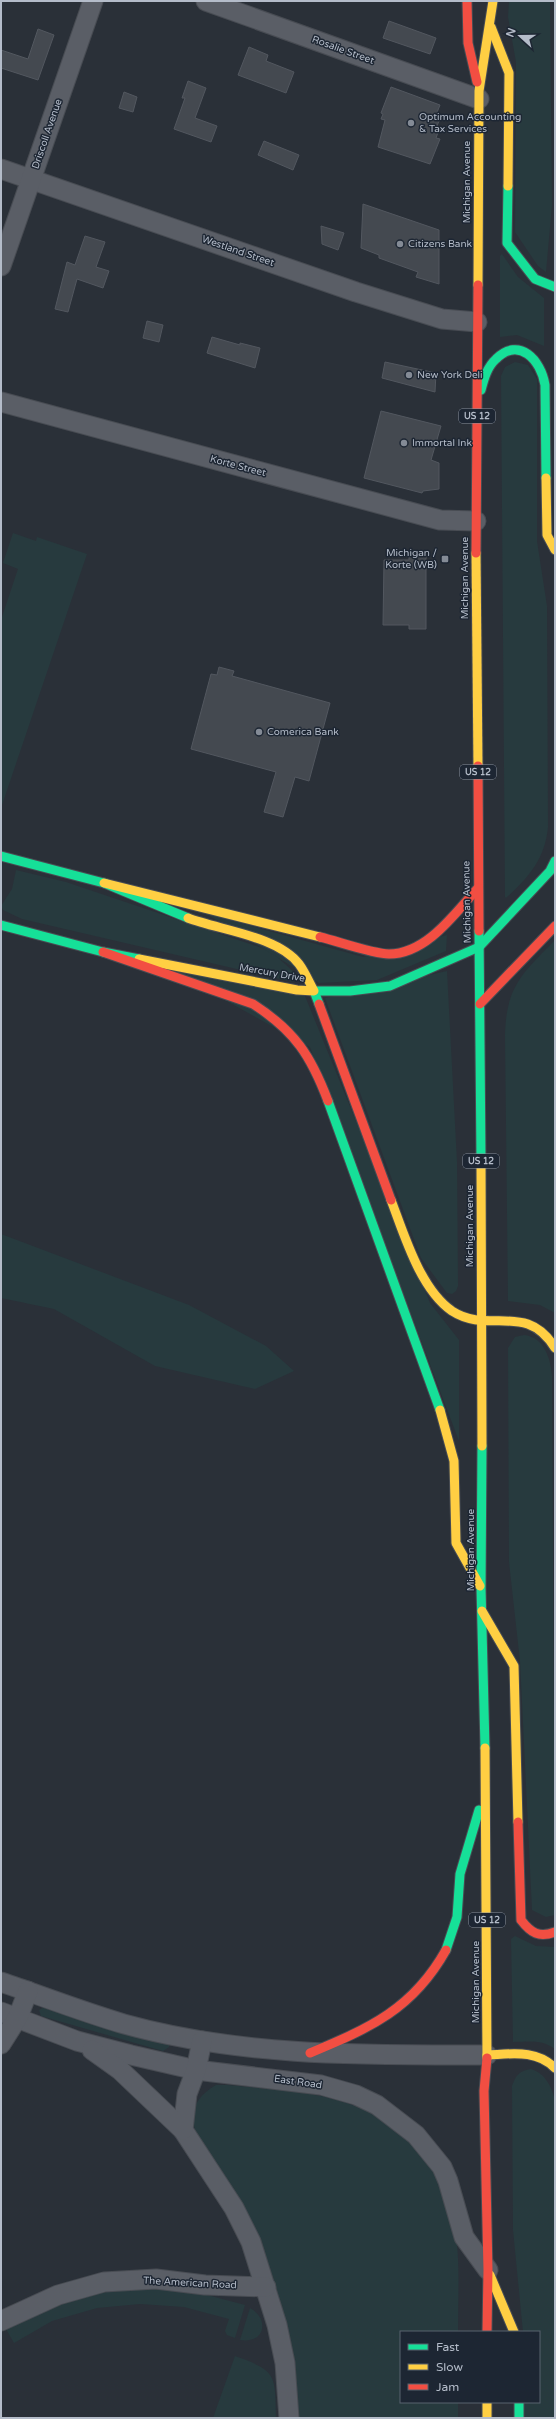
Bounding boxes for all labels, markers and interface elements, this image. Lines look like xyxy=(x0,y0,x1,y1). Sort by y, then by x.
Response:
north arrow xyxy=(500,16,540,56)
text: N xyxy=(503,26,519,39)
street label: Rosalie Street xyxy=(310,33,376,67)
street label: Driscoll Avenue xyxy=(29,97,65,171)
place label: Optimum Accounting & Tax Services xyxy=(419,111,521,135)
marker: Optimum Accounting & Tax Services xyxy=(406,118,416,128)
street label: Michigan Avenue xyxy=(461,140,473,223)
street label: Westland Street xyxy=(200,233,276,269)
place label: Citizens Bank xyxy=(408,238,473,250)
marker: Citizens Bank xyxy=(395,239,405,249)
place label: New York Deli xyxy=(417,369,483,381)
marker: New York Deli xyxy=(404,370,414,380)
road number: US 12 xyxy=(459,409,495,423)
place label: Immortal Ink xyxy=(412,437,472,449)
marker: Immortal Ink xyxy=(399,438,409,448)
street label: Korte Street xyxy=(209,453,267,479)
street label: Michigan Avenue xyxy=(459,536,471,619)
place label: Michigan / Korte (WB) xyxy=(385,547,437,571)
marker: Michigan / Korte (WB) xyxy=(440,554,450,564)
place label: Comerica Bank xyxy=(267,726,339,738)
marker: Comerica Bank xyxy=(254,727,264,737)
road number: US 12 xyxy=(460,765,496,779)
street label: Michigan Avenue xyxy=(460,860,474,943)
street label: Mercury Drive xyxy=(238,961,306,985)
road number: US 12 xyxy=(463,1154,499,1168)
street label: Michigan Avenue xyxy=(464,1184,476,1267)
street label: Michigan Avenue xyxy=(465,1508,477,1591)
road number: US 12 xyxy=(469,1913,505,1927)
street label: Michigan Avenue xyxy=(470,1940,482,2023)
street label: East Road xyxy=(273,2073,323,2091)
street label: The American Road xyxy=(143,2275,237,2291)
legend xyxy=(400,2331,540,2403)
text: Fast xyxy=(436,2340,460,2354)
text: Slow xyxy=(436,2360,463,2374)
text: Jam xyxy=(436,2380,459,2394)

